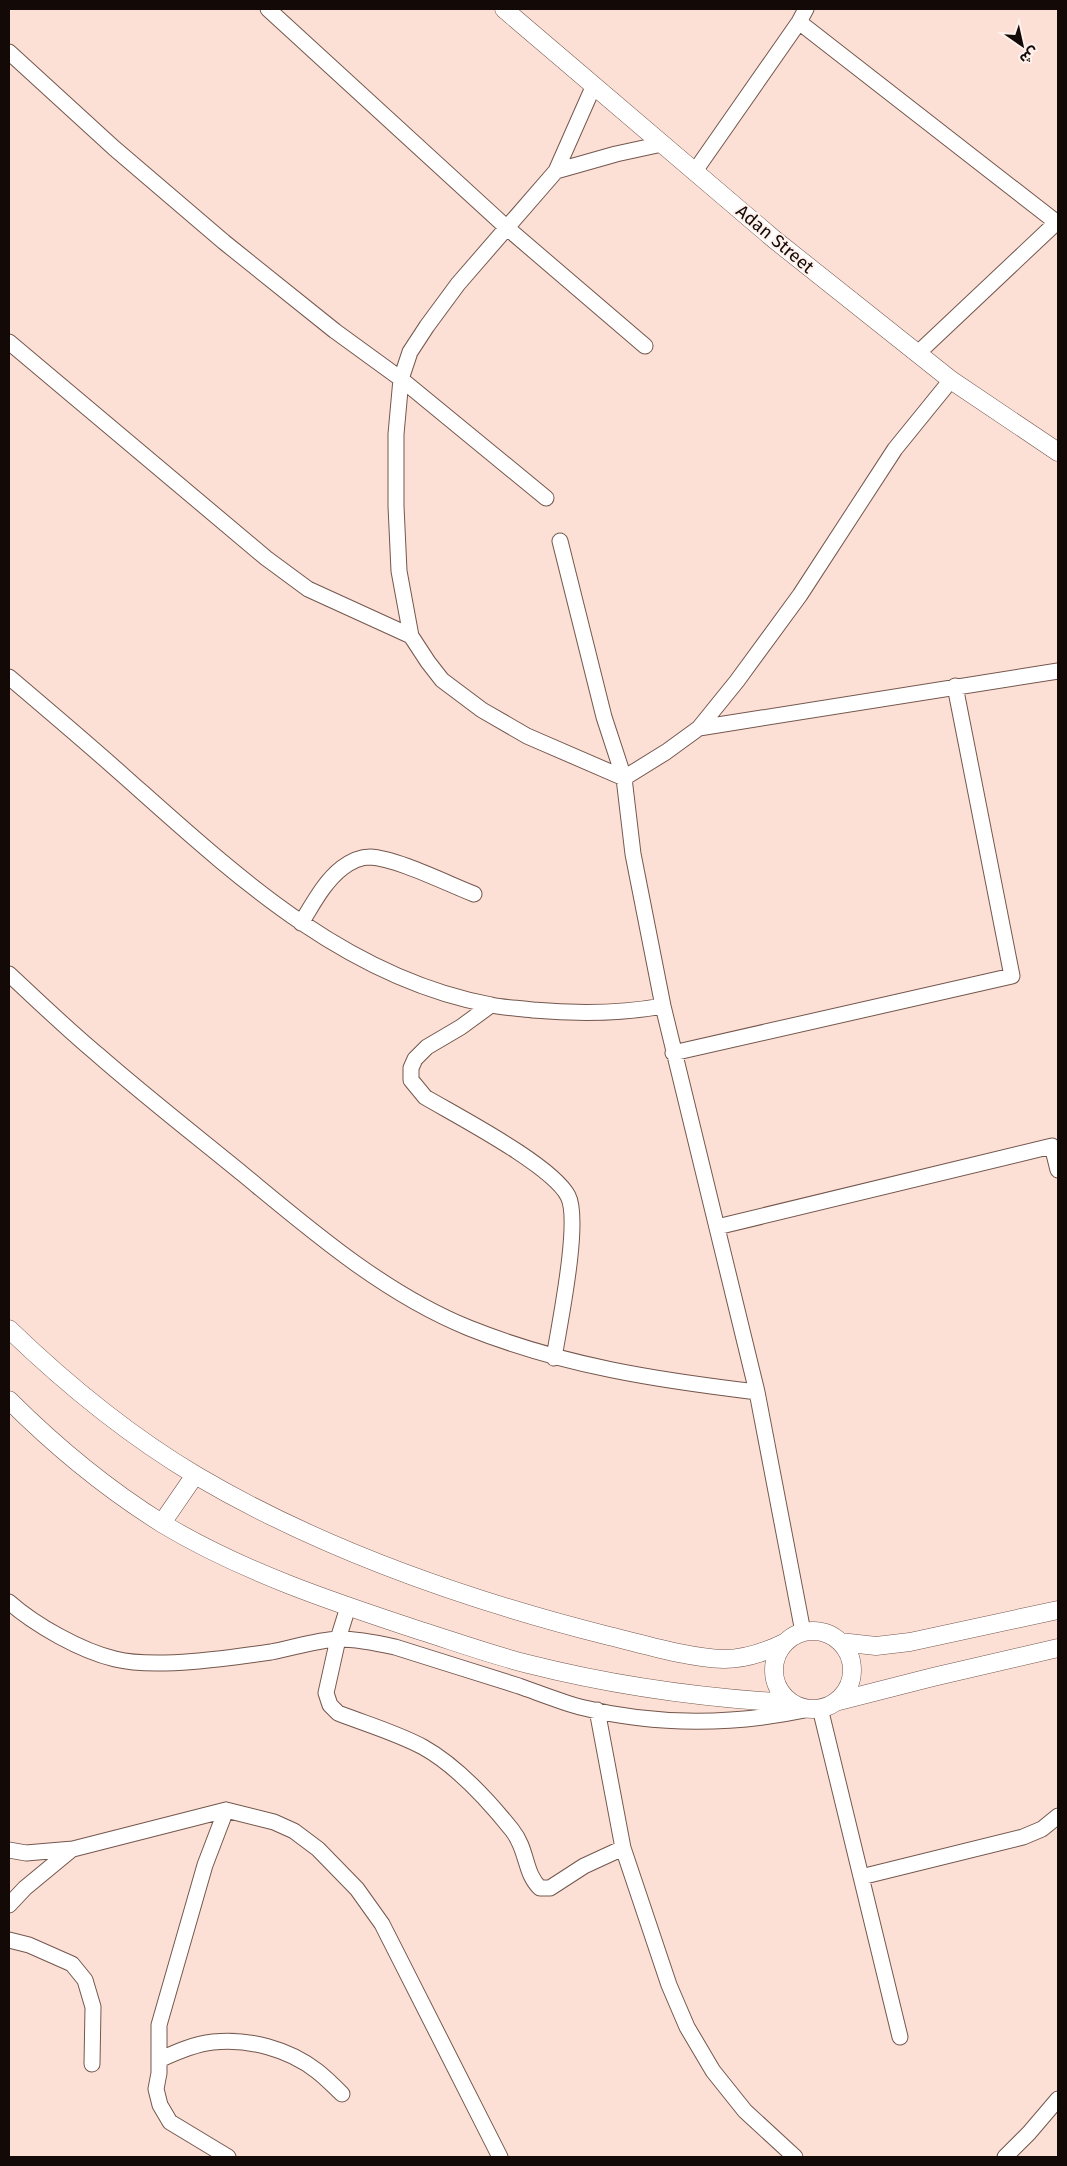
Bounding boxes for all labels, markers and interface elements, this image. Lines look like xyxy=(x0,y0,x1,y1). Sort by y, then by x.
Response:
north arrow xyxy=(997,20,1047,70)
text: ش xyxy=(1016,43,1042,68)
street label: Adan Street xyxy=(732,200,819,278)

